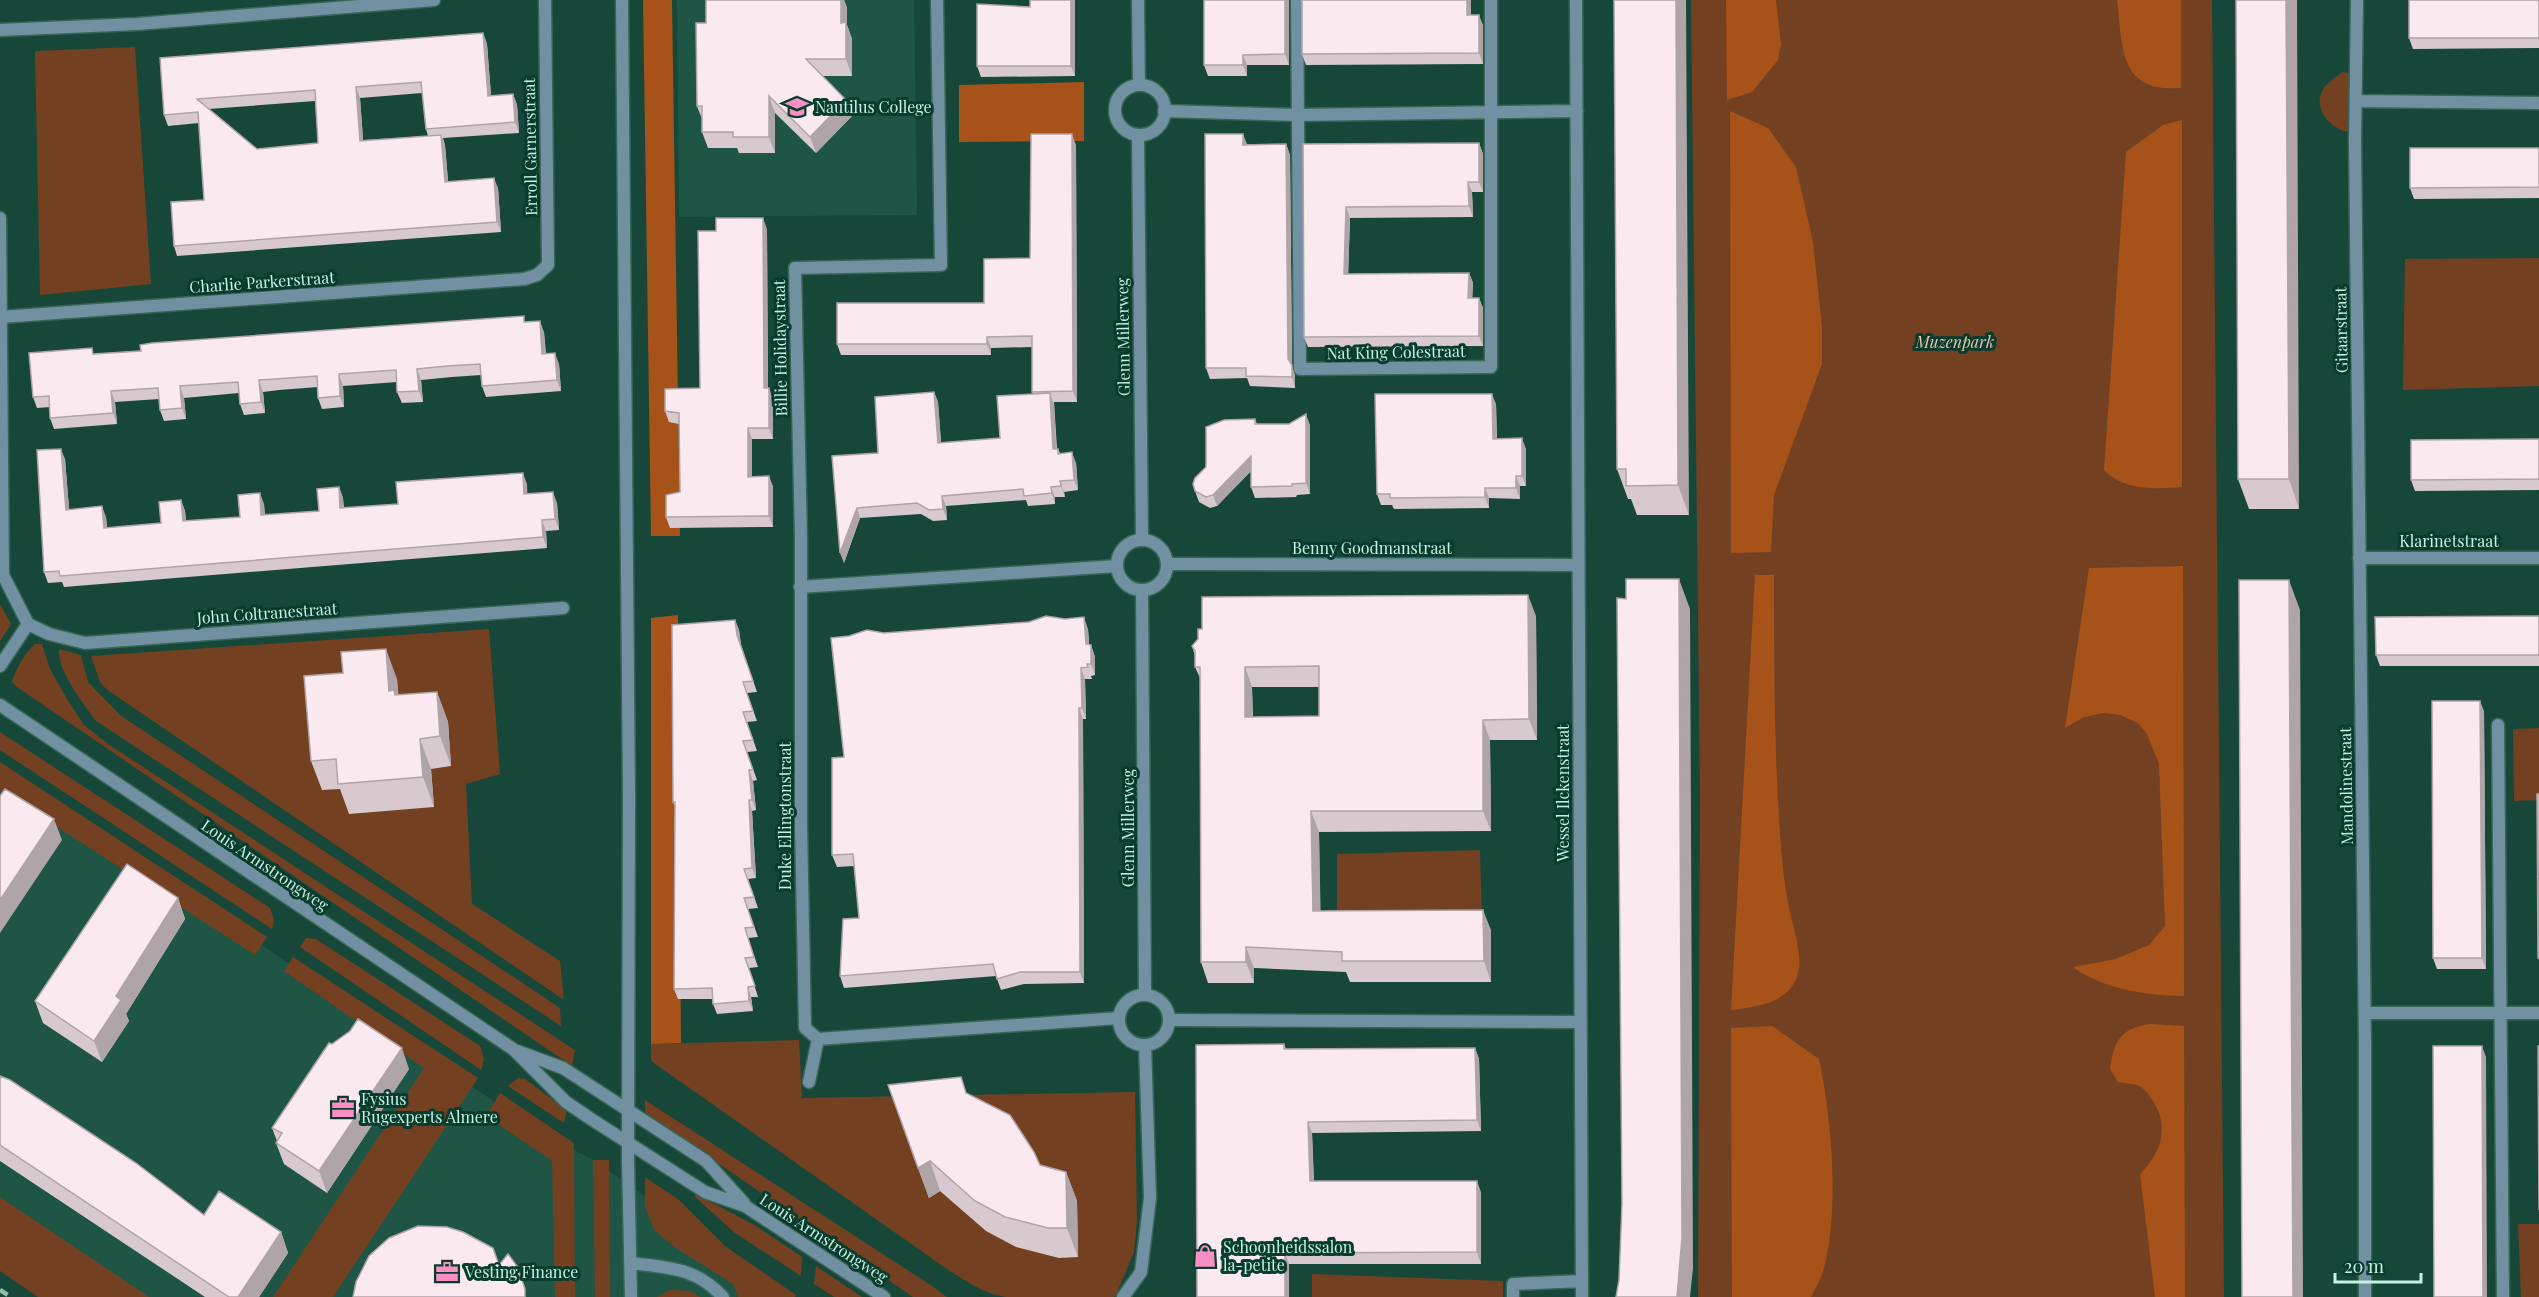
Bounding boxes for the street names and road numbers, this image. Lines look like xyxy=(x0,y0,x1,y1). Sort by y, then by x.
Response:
street label: Erroll Garnerstraat xyxy=(518,78,541,216)
street label: Charlie Parkerstraat xyxy=(189,266,336,297)
street label: Glenn Millerweg xyxy=(1111,277,1134,396)
street label: Billie Holidaystraat xyxy=(768,279,791,417)
street label: Gitaarstraat xyxy=(2329,286,2352,373)
street label: Nat King Colestraat xyxy=(1326,340,1466,363)
street label: Klarinetstraat xyxy=(2399,530,2499,551)
street label: Benny Goodmanstraat xyxy=(1292,537,1452,558)
street label: John Coltranestraat xyxy=(195,597,338,628)
street label: Wessel Ilckenstraat xyxy=(1552,724,1573,863)
street label: Mandolinestraat xyxy=(2334,727,2357,845)
street label: Duke Ellingtonstraat xyxy=(774,742,795,890)
street label: Glenn Millerweg xyxy=(1117,768,1138,887)
street label: Louis Armstrongweg xyxy=(198,814,333,915)
street label: Louis Armstrongweg xyxy=(756,1188,893,1287)

